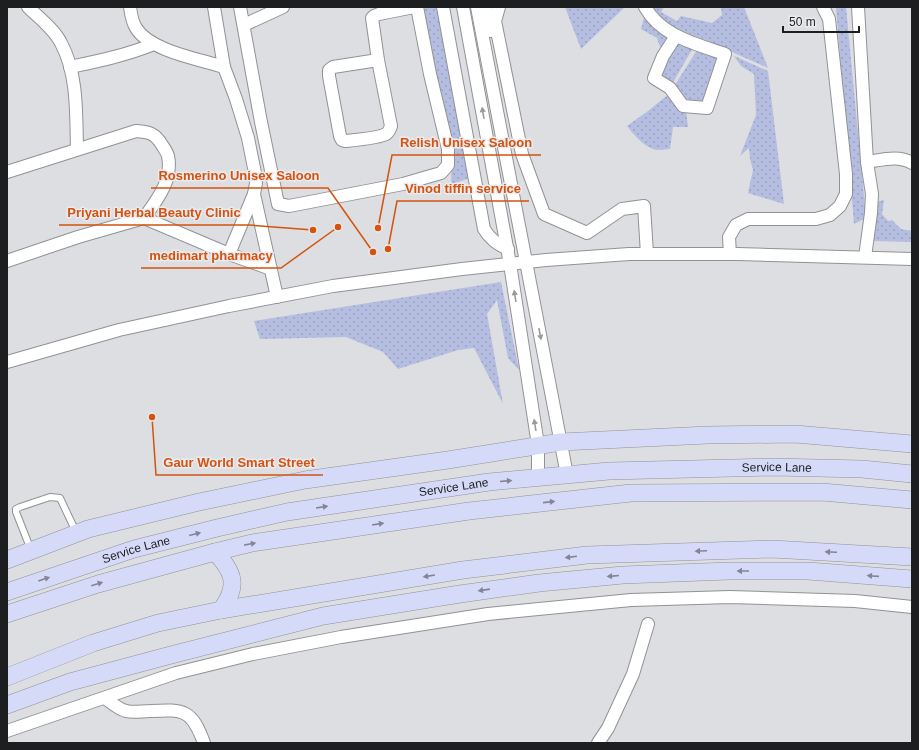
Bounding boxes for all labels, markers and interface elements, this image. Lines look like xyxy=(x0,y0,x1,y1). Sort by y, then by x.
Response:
scale bar xyxy=(783,8,859,34)
text: 50 m xyxy=(789,15,816,29)
one-way arrow xyxy=(480,107,486,119)
callout: Relish Unisex Saloon xyxy=(392,130,541,155)
text: Relish Unisex Saloon xyxy=(400,135,532,150)
callout: Rosmerino Unisex Saloon xyxy=(151,163,328,188)
text: Rosmerino Unisex Saloon xyxy=(158,168,320,183)
callout: Vinod tiffin service xyxy=(397,176,529,201)
text: Vinod tiffin service xyxy=(405,181,521,196)
callout: Priyani Herbal Beauty Clinic xyxy=(59,200,249,225)
text: Priyani Herbal Beauty Clinic xyxy=(67,205,241,220)
callout: medimart pharmacy xyxy=(141,243,281,268)
text: medimart pharmacy xyxy=(149,248,274,263)
one-way arrow xyxy=(512,290,518,303)
one-way arrow xyxy=(537,328,543,340)
one-way arrow xyxy=(532,419,538,431)
callout: Gaur World Smart Street xyxy=(156,450,323,475)
text: Gaur World Smart Street xyxy=(163,455,315,470)
street label: Service Lane xyxy=(741,460,812,475)
street label: Service Lane xyxy=(418,475,490,499)
one-way arrow xyxy=(500,477,512,484)
one-way arrow xyxy=(543,499,555,505)
one-way arrow xyxy=(316,504,328,510)
one-way arrow xyxy=(372,521,385,527)
one-way arrow xyxy=(189,530,201,536)
street label: Service Lane xyxy=(100,533,172,566)
one-way arrow xyxy=(244,540,256,546)
one-way arrow xyxy=(694,548,707,554)
one-way arrow xyxy=(825,549,837,556)
one-way arrow xyxy=(565,554,578,560)
one-way arrow xyxy=(736,568,749,574)
one-way arrow xyxy=(423,573,435,579)
one-way arrow xyxy=(607,573,620,579)
one-way arrow xyxy=(867,573,879,580)
one-way arrow xyxy=(38,576,50,582)
one-way arrow xyxy=(92,581,104,587)
one-way arrow xyxy=(478,587,490,594)

